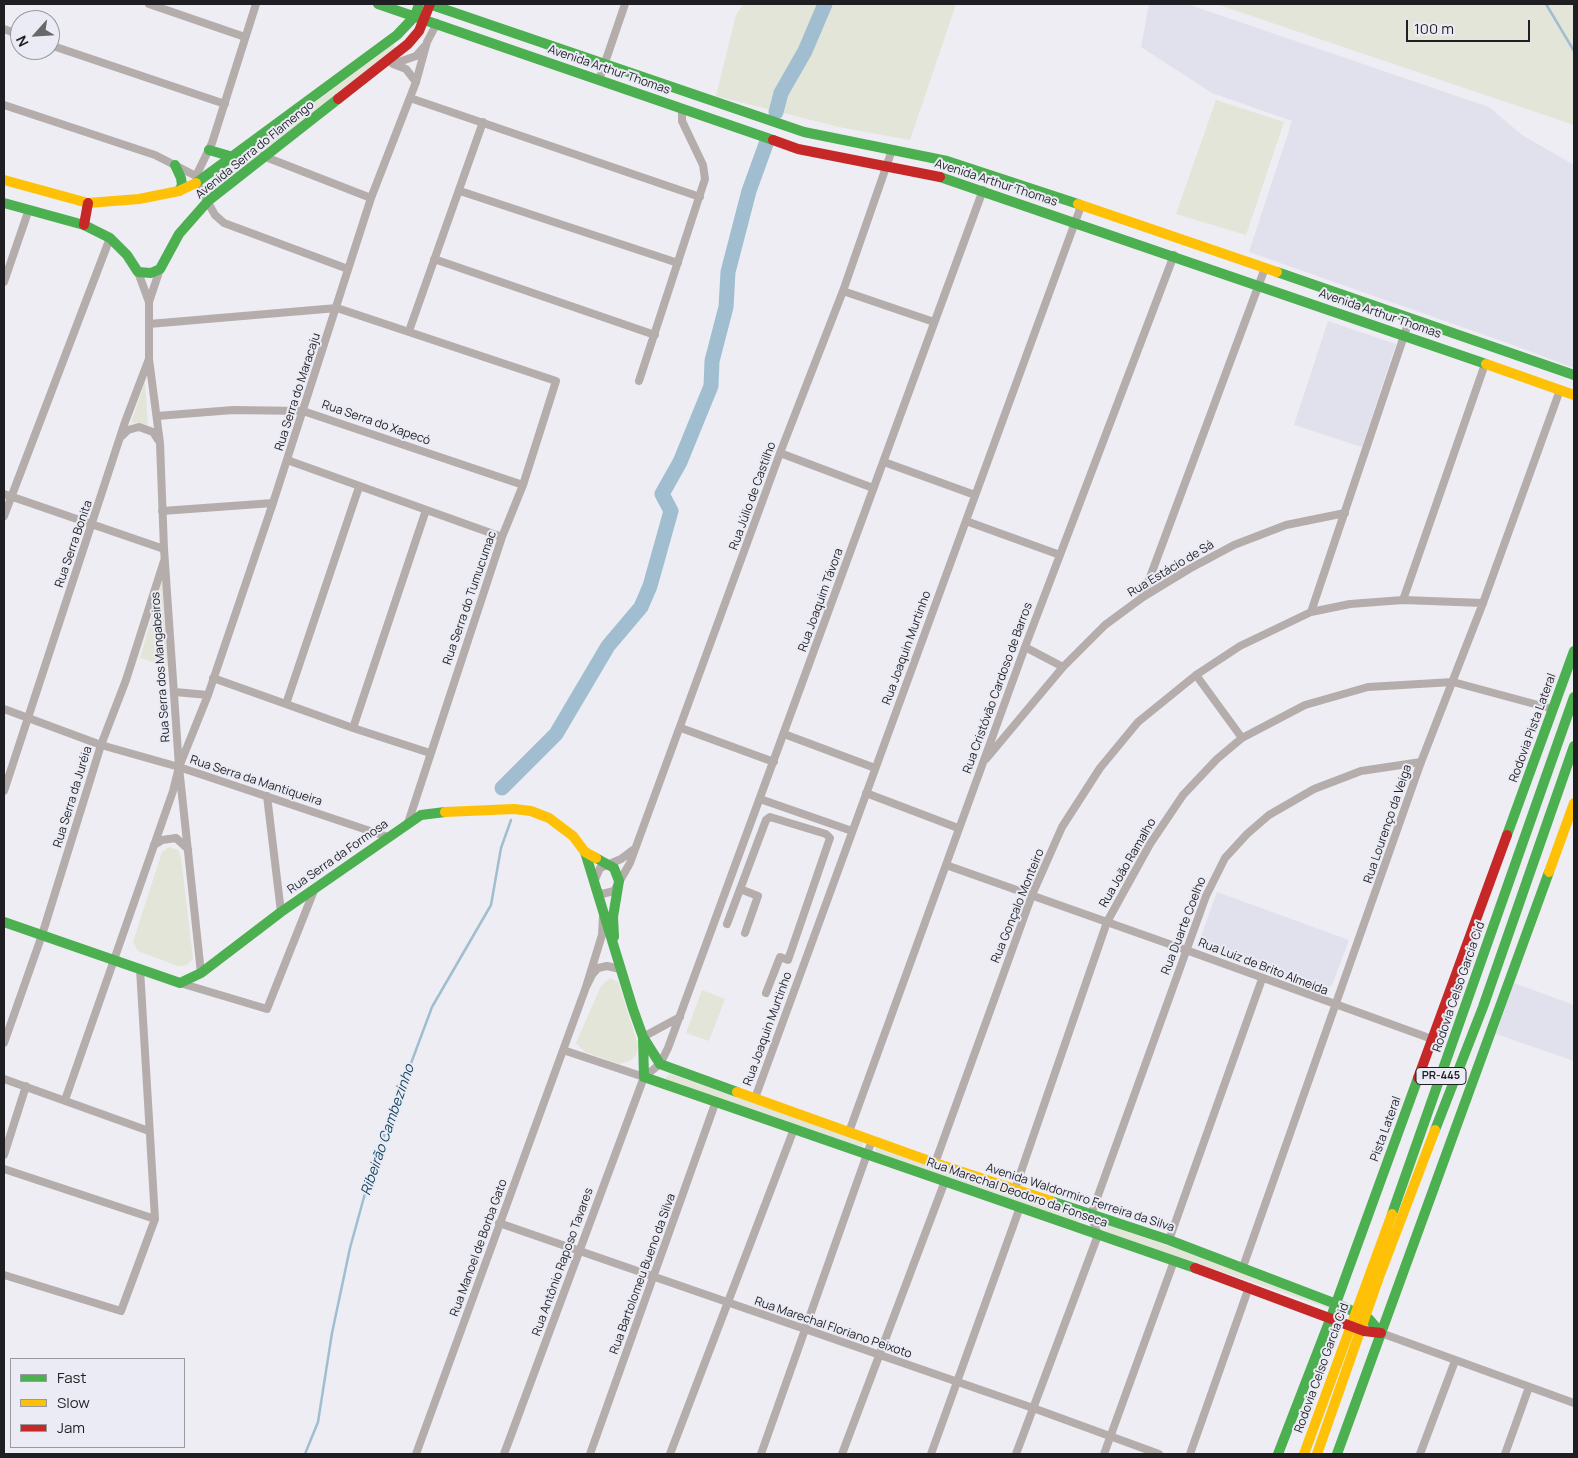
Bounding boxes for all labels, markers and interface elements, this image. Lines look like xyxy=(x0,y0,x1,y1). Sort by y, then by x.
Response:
north arrow xyxy=(10,10,60,60)
scale bar xyxy=(1408,10,1532,42)
text: 100 m xyxy=(1414,18,1454,39)
text: N xyxy=(11,33,33,50)
street label: Avenida Arthur Thomas xyxy=(546,42,672,98)
street label: Avenida Serra do Flamengo xyxy=(193,98,317,202)
street label: Avenida Arthur Thomas xyxy=(933,156,1059,210)
street label: Avenida Arthur Thomas xyxy=(1317,286,1443,342)
street label: Rua Serra do Maracaju xyxy=(272,331,324,453)
street label: Rua Serra do Xapecó xyxy=(320,398,432,448)
street label: Rua Júlio de Castilho xyxy=(727,440,779,552)
street label: Rua Serra Bonita xyxy=(52,498,96,590)
street label: Rua Serra do Tumucumac xyxy=(440,529,500,667)
street label: Rua Estácio de Sá xyxy=(1125,538,1217,600)
street label: Rua Joaquim Távora xyxy=(796,546,846,654)
street label: Rua Joaquin Murtinho xyxy=(880,589,934,707)
street label: Rua Serra dos Mangabeiros xyxy=(149,591,173,743)
street label: Rua Cristóvão Cardoso de Barros xyxy=(960,601,1036,775)
street label: Rodovia Pista Lateral xyxy=(1507,672,1559,784)
street label: Rua Serra da Juréia xyxy=(51,745,95,849)
street label: Rua Serra da Mantiqueira xyxy=(188,753,324,809)
street label: Rua Lourenço da Veiga xyxy=(1361,763,1415,885)
street label: Rua João Ramalho xyxy=(1097,816,1159,910)
street label: Rua Serra da Formosa xyxy=(285,817,391,897)
street label: Rua Gonçalo Monteiro xyxy=(988,847,1048,965)
street label: Rua Duarte Coelho xyxy=(1159,875,1209,977)
street label: Rodovia Celso Garcia Cid xyxy=(1430,920,1488,1054)
street label: Rua Luiz de Brito Almeida xyxy=(1196,936,1330,998)
street label: Rua Joaquin Murtinho xyxy=(741,970,795,1088)
water label: Ribeirão Cambezinho xyxy=(358,1062,418,1198)
road number: PR-445 xyxy=(1416,1068,1466,1084)
street label: Pista Lateral xyxy=(1368,1095,1404,1163)
street label: Rua Marechal Deodoro da Fonseca xyxy=(925,1155,1109,1231)
street label: Avenida Waldormiro Ferreira da Silva xyxy=(984,1161,1176,1235)
street label: Rua Manoel de Borba Gato xyxy=(447,1177,511,1319)
street label: Rua Antônio Raposo Tavares xyxy=(529,1186,597,1338)
street label: Rua Bartolomeu Bueno da Silva xyxy=(607,1192,679,1356)
street label: Rua Marechal Floriano Peixoto xyxy=(752,1294,914,1362)
street label: Rodovia Celso Garcia Cid xyxy=(1292,1301,1352,1435)
legend xyxy=(10,1358,185,1448)
text: Fast xyxy=(57,1367,86,1388)
text: Slow xyxy=(57,1392,90,1413)
text: Jam xyxy=(57,1417,85,1438)

